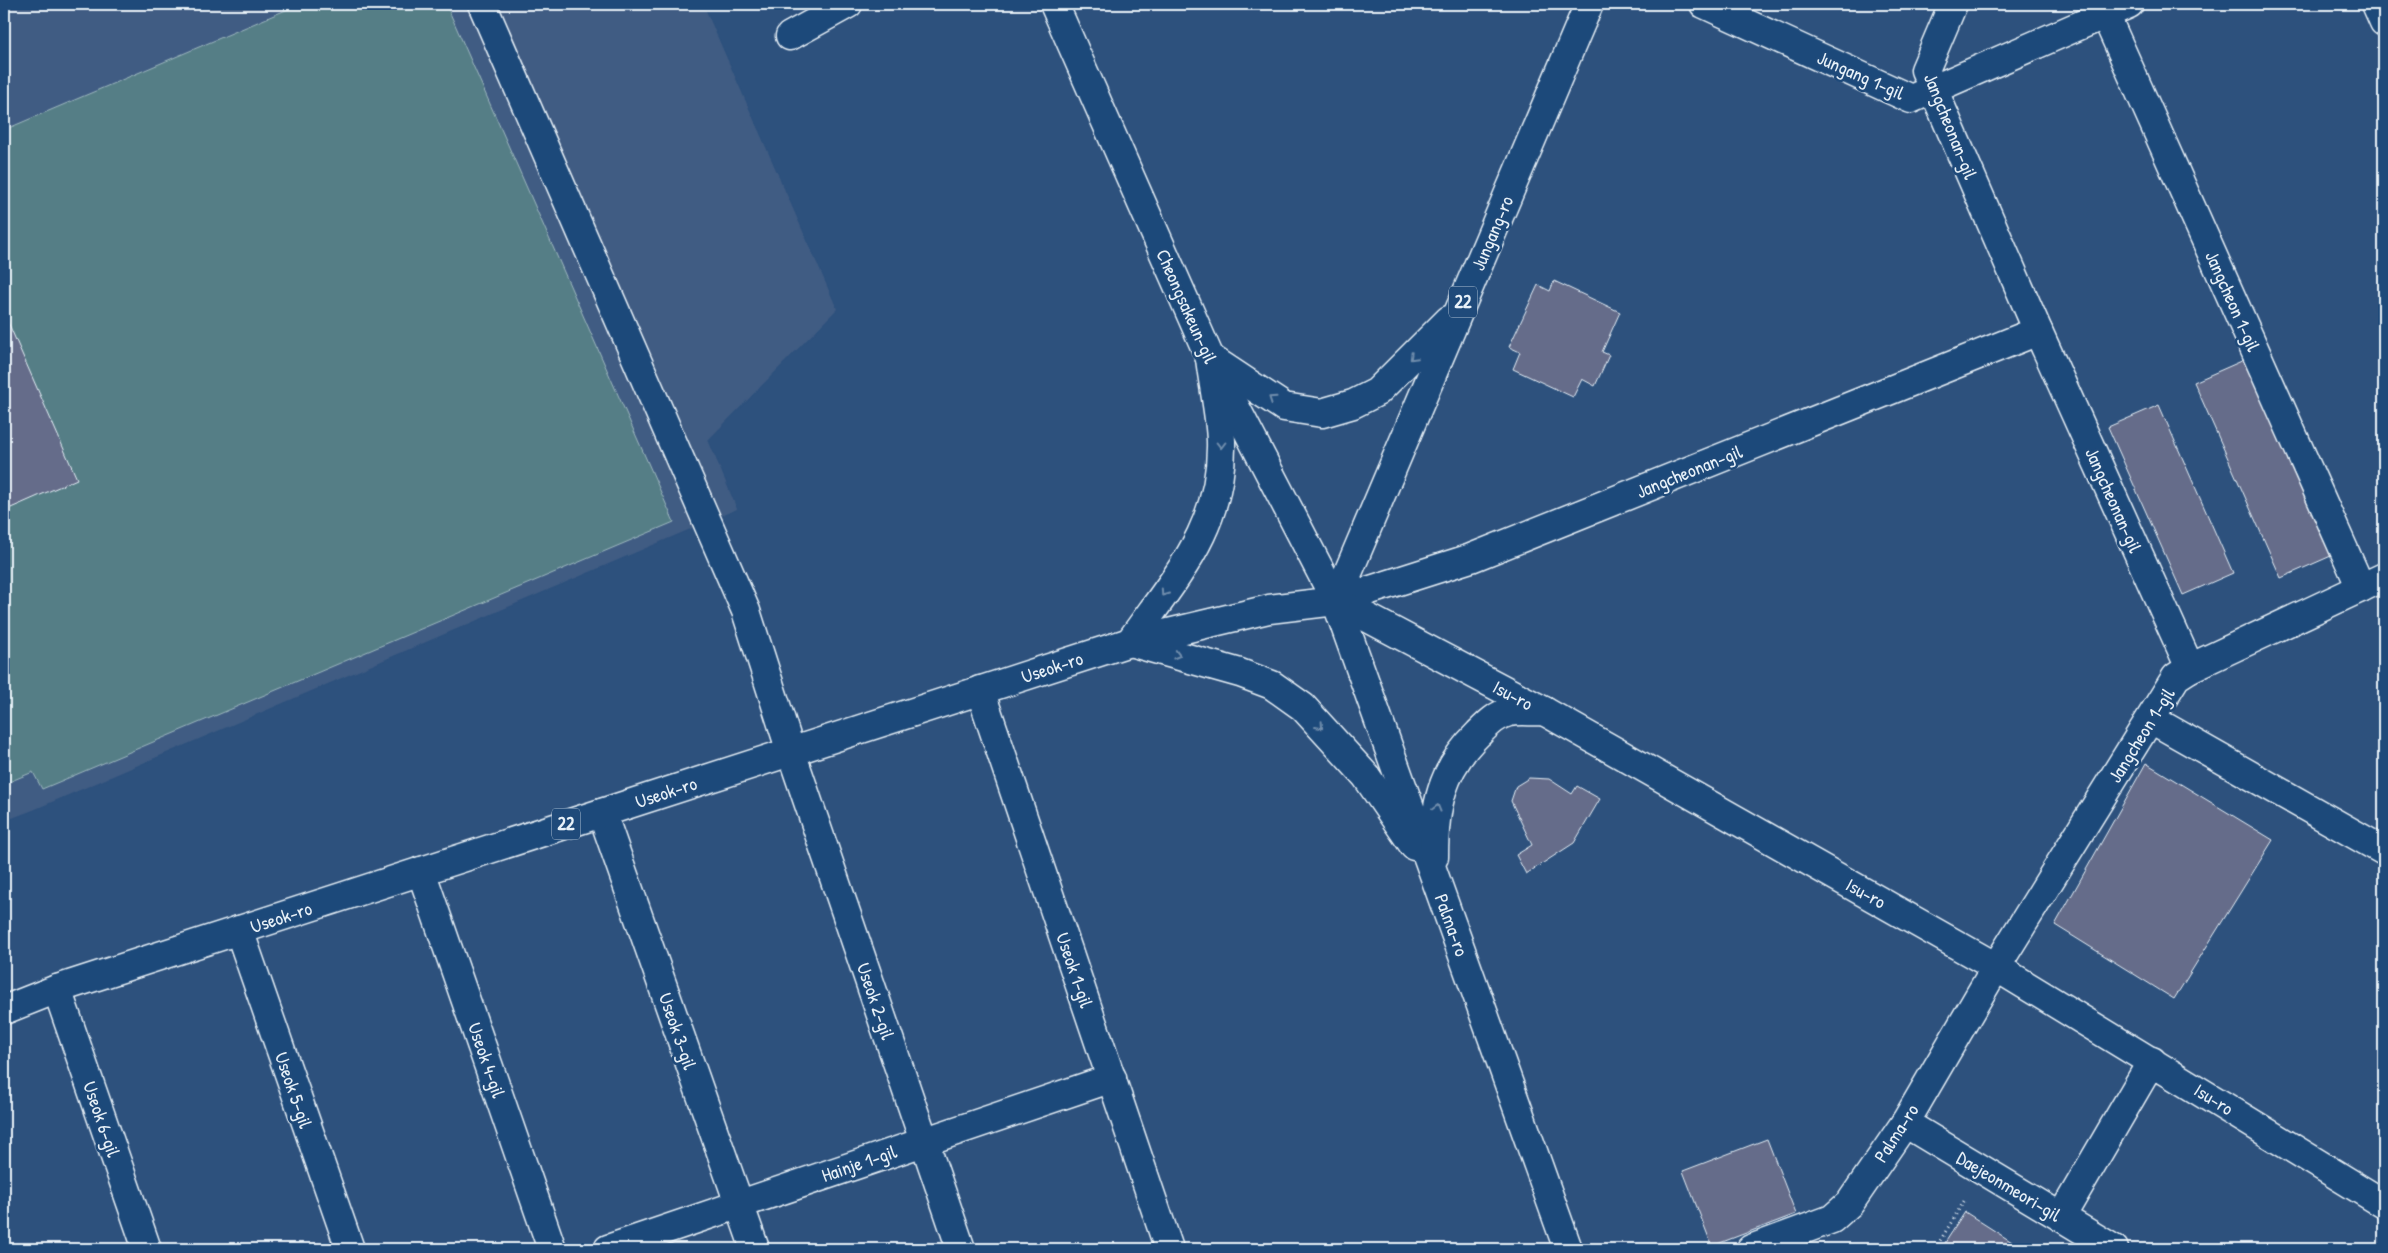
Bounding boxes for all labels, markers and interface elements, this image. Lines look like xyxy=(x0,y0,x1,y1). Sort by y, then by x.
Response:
street label: Jungang 1-gil xyxy=(1813,44,1910,106)
street label: Jangcheonan-gil xyxy=(1918,69,1984,184)
street label: Jungang-ro xyxy=(1465,191,1519,274)
street label: Cheongsakeun-gil xyxy=(1150,245,1224,368)
street label: Jangcheon 1-gil xyxy=(2199,247,2267,356)
road number: 22 xyxy=(1449,286,1477,318)
one-way arrow xyxy=(1410,351,1419,360)
one-way arrow xyxy=(1268,396,1278,405)
street label: Jangcheonan-gil xyxy=(1632,438,1747,504)
one-way arrow xyxy=(1216,442,1226,449)
street label: Jangcheonan-gil xyxy=(2079,443,2149,557)
one-way arrow xyxy=(1161,588,1170,597)
street label: Useok-ro xyxy=(1018,645,1087,689)
one-way arrow xyxy=(1172,650,1181,660)
street label: Isu-ro xyxy=(1488,674,1538,717)
street label: Jangcheon 1-gil xyxy=(2102,682,2181,787)
one-way arrow xyxy=(1314,720,1323,729)
street label: Useok-ro xyxy=(632,770,701,814)
one-way arrow xyxy=(1432,804,1442,812)
road number: 22 xyxy=(552,809,580,840)
street label: Isu-ro xyxy=(1841,871,1891,915)
street label: Palma-ro xyxy=(1429,890,1475,960)
street label: Useok-ro xyxy=(247,895,316,939)
street label: Useok 1-gil xyxy=(1050,929,1100,1012)
street label: Useok 2-gil xyxy=(851,959,902,1044)
street label: Useok 3-gil xyxy=(653,989,703,1074)
street label: Useok 4-gil xyxy=(462,1019,512,1102)
street label: Useok 5-gil xyxy=(269,1049,319,1132)
street label: Isu-ro xyxy=(2189,1077,2239,1121)
street label: Useok 6-gil xyxy=(77,1078,127,1161)
street label: Palma-ro xyxy=(1867,1099,1925,1167)
street label: Hainje 1-gil xyxy=(818,1138,901,1188)
street label: Daejeonmeori-gil xyxy=(1952,1145,2067,1228)

